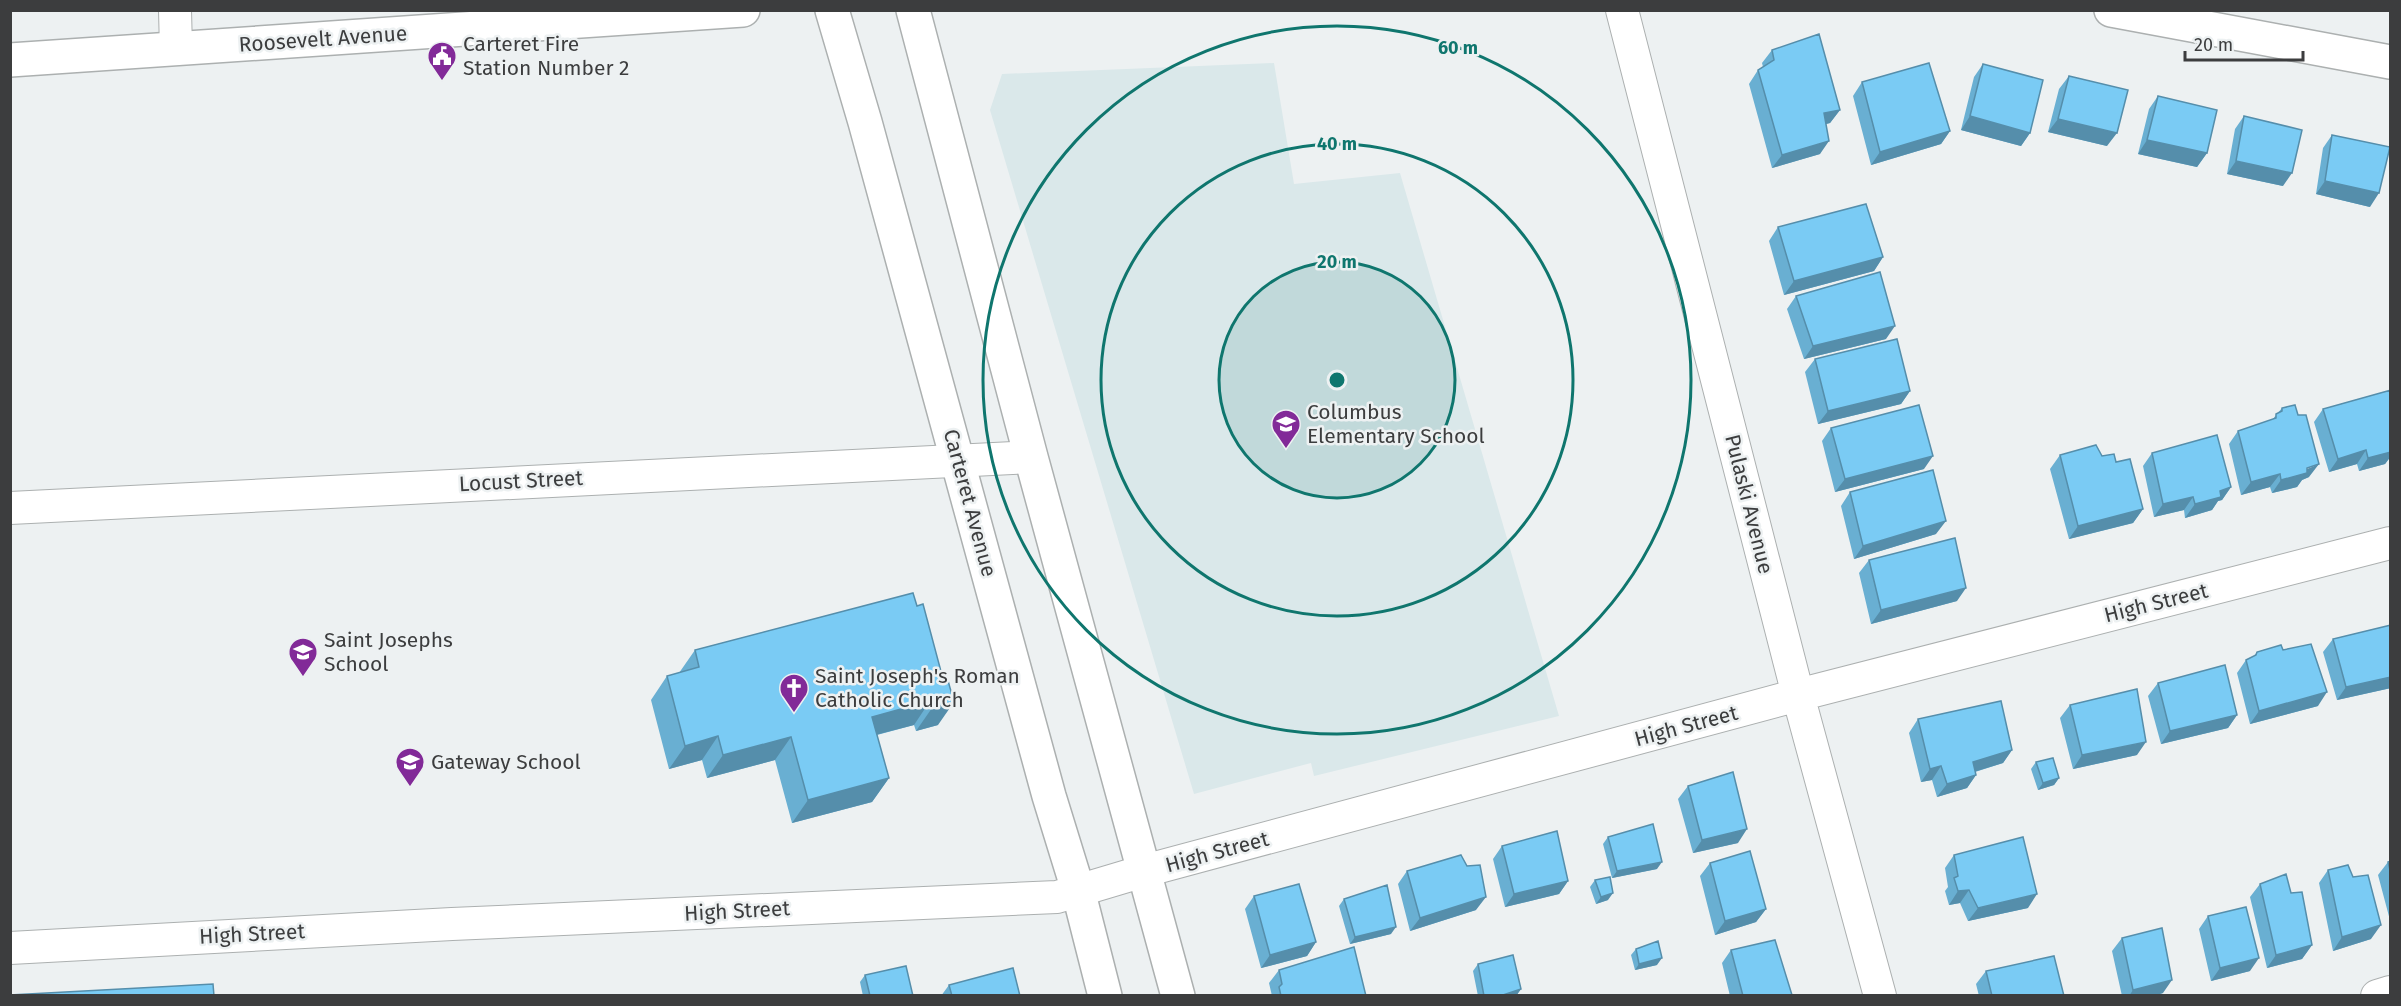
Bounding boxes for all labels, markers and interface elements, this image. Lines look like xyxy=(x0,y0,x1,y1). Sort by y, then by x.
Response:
street label: Roosevelt Avenue xyxy=(238,20,408,58)
scale bar xyxy=(2185,24,2304,62)
place label: Carteret Fire Station Number 2 xyxy=(463,31,630,81)
text: 20 m xyxy=(2194,34,2233,56)
text: 60 m xyxy=(1438,37,1478,59)
public building icon: Carteret Fire Station Number 2 xyxy=(426,40,458,82)
text: 40 m xyxy=(1317,133,1357,155)
text: 20 m xyxy=(1317,251,1357,273)
centre of rings xyxy=(1327,370,1347,390)
place label: Columbus Elementary School xyxy=(1307,399,1485,449)
school or university icon: Columbus Elementary School xyxy=(1270,408,1302,450)
street label: Carteret Avenue xyxy=(938,426,1002,580)
street label: Pulaski Avenue xyxy=(1719,432,1779,576)
street label: Locust Street xyxy=(458,465,584,497)
street label: High Street xyxy=(2101,577,2211,628)
place label: Saint Josephs School xyxy=(324,627,453,677)
school or university icon: Saint Josephs School xyxy=(287,636,319,678)
place label: Saint Joseph's Roman Catholic Church xyxy=(815,663,1020,713)
church icon: Saint Joseph's Roman Catholic Church xyxy=(778,672,810,714)
street label: High Street xyxy=(1631,700,1741,752)
school or university icon: Gateway School xyxy=(394,746,426,788)
place label: Gateway School xyxy=(431,749,581,775)
street label: High Street xyxy=(1162,826,1272,878)
street label: High Street xyxy=(683,895,791,927)
street label: High Street xyxy=(198,918,306,950)

